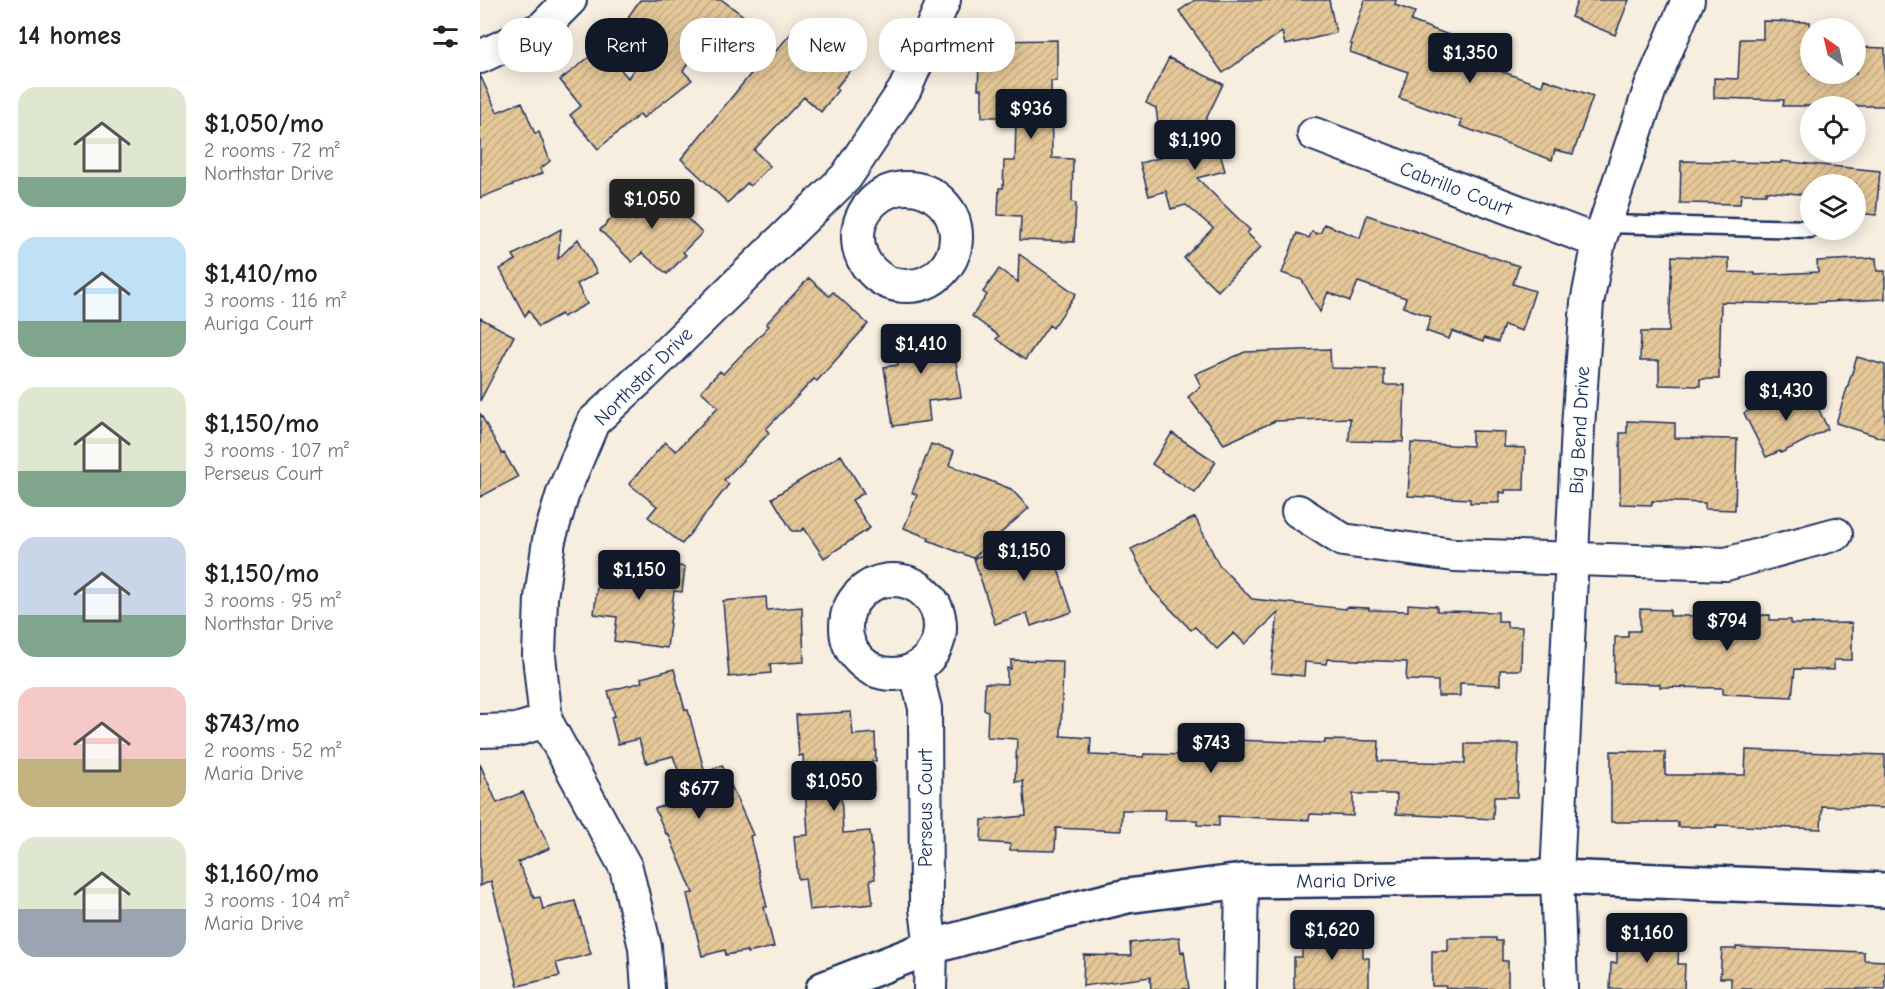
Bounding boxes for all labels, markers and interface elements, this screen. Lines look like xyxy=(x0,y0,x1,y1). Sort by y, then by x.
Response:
chip: Buy xyxy=(498,18,573,72)
chip: Rent xyxy=(585,18,668,72)
chip: Filters xyxy=(680,18,776,72)
chip: New xyxy=(788,18,867,72)
chip: Apartment xyxy=(879,18,1015,72)
north arrow xyxy=(1800,18,1866,84)
map controls xyxy=(1800,18,1866,240)
icon: filters xyxy=(429,20,462,53)
text: 14 homes xyxy=(18,21,121,51)
pin: $1,350 xyxy=(1421,33,1519,84)
text: $1,350 xyxy=(1442,41,1498,64)
pin: $936 xyxy=(995,89,1067,140)
button: locate xyxy=(1800,96,1866,162)
text: $936 xyxy=(1010,97,1052,120)
text: $1,050/mo xyxy=(204,109,324,139)
icon: home xyxy=(66,111,138,183)
pin: $1,190 xyxy=(1146,120,1244,171)
text: $1,190 xyxy=(1168,128,1222,151)
text: 2 rooms · 72 m² xyxy=(204,139,340,162)
street label: Cabrillo Court xyxy=(1396,156,1516,221)
text: Northstar Drive xyxy=(204,162,334,185)
button: layers xyxy=(1800,174,1866,240)
pin: $1,050 xyxy=(603,179,701,230)
text: $1,050 xyxy=(623,187,681,210)
text: $1,410/mo xyxy=(204,259,318,289)
icon: home xyxy=(66,261,138,333)
text: 3 rooms · 116 m² xyxy=(204,289,346,312)
text: Auriga Court xyxy=(204,312,313,335)
street label: Northstar Drive xyxy=(589,322,697,430)
pin: $1,410 xyxy=(872,324,970,375)
text: $1,410 xyxy=(895,332,947,355)
street label: Big Bend Drive xyxy=(1565,365,1594,495)
pin: $1,430 xyxy=(1737,371,1835,422)
text: $1,430 xyxy=(1759,379,1813,402)
text: $1,150/mo xyxy=(204,409,319,439)
icon: home xyxy=(66,411,138,483)
text: 3 rooms · 107 m² xyxy=(204,439,349,462)
text: Perseus Court xyxy=(204,462,323,485)
pin: $1,150 xyxy=(975,531,1073,582)
text: $1,150 xyxy=(997,539,1051,562)
pin: $1,150 xyxy=(590,550,688,601)
text: $1,150 xyxy=(612,558,666,581)
text: $1,150/mo xyxy=(204,559,319,589)
icon: home xyxy=(66,561,138,633)
text: 3 rooms · 95 m² xyxy=(204,589,341,612)
pin: $794 xyxy=(1691,601,1763,652)
text: $794 xyxy=(1707,609,1747,632)
text: Northstar Drive xyxy=(204,612,334,635)
text: $743/mo xyxy=(204,709,300,739)
icon: home xyxy=(66,711,138,783)
pin: $743 xyxy=(1175,723,1247,774)
text: $743 xyxy=(1192,731,1230,754)
text: 2 rooms · 52 m² xyxy=(204,739,341,762)
street label: Perseus Court xyxy=(914,747,937,867)
pin: $1,050 xyxy=(785,761,883,812)
text: Maria Drive xyxy=(204,762,304,785)
pin: $677 xyxy=(663,769,735,820)
text: $1,050 xyxy=(805,769,863,792)
text: $677 xyxy=(679,777,719,800)
text: $1,160/mo xyxy=(204,859,319,889)
icon: home xyxy=(66,861,138,933)
street label: Maria Drive xyxy=(1296,868,1396,893)
text: 3 rooms · 104 m² xyxy=(204,889,349,912)
pin: $1,620 xyxy=(1283,910,1381,961)
text: Maria Drive xyxy=(204,912,304,935)
pin: $1,160 xyxy=(1598,913,1696,964)
text: $1,620 xyxy=(1304,918,1360,941)
text: $1,160 xyxy=(1620,921,1674,944)

